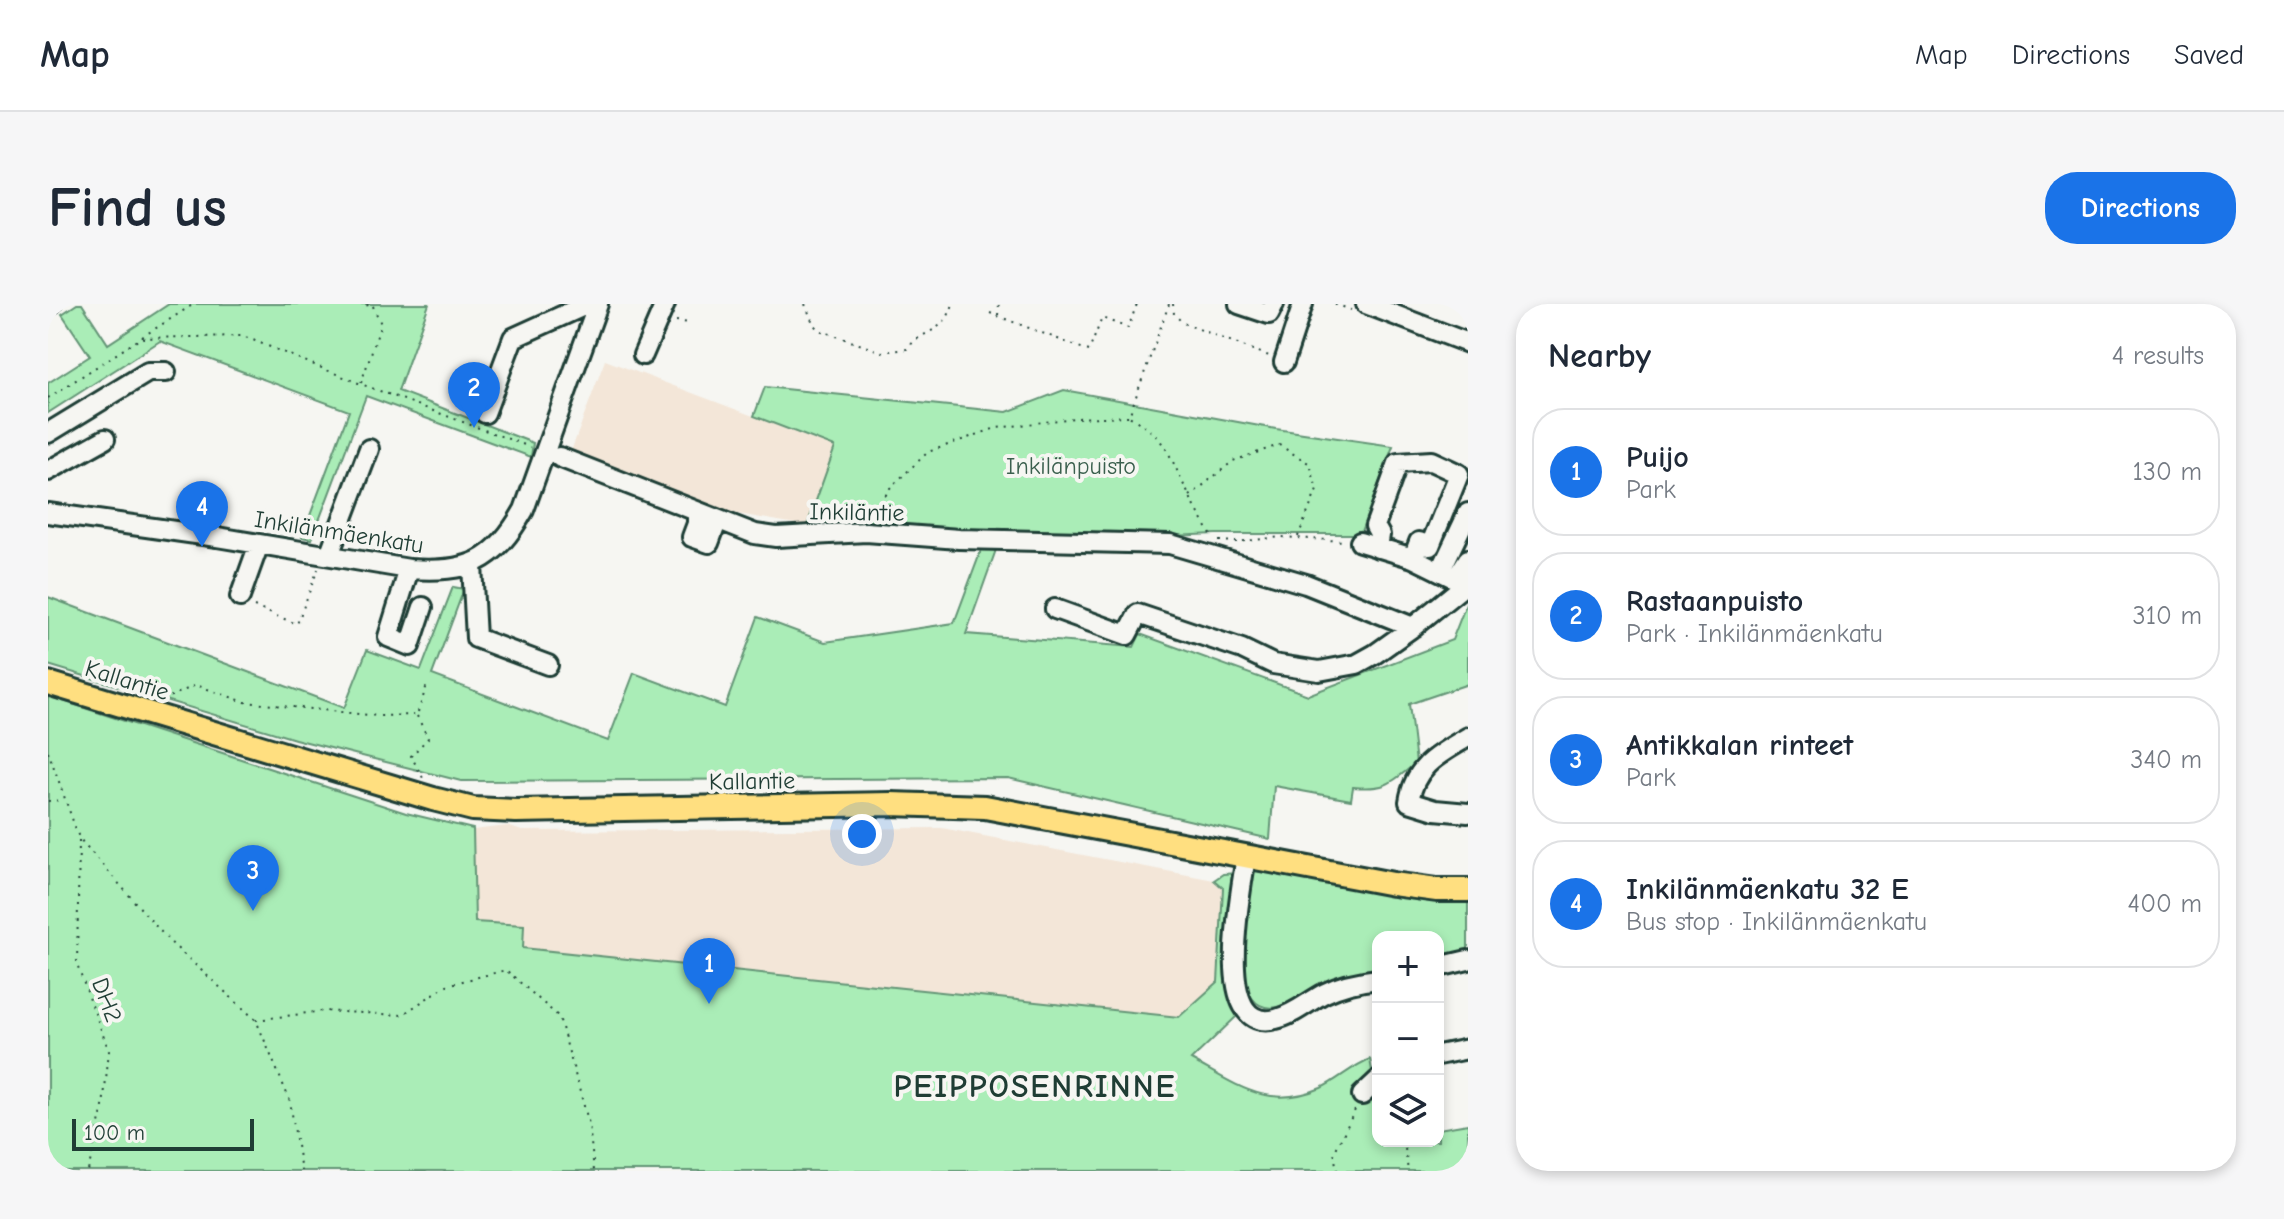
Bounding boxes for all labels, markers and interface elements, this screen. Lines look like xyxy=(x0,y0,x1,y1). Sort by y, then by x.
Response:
text: Map xyxy=(40,33,110,77)
text: Map xyxy=(1915,39,1968,71)
text: Directions xyxy=(2012,39,2130,71)
text: Saved xyxy=(2174,39,2244,71)
button: Directions xyxy=(2045,172,2236,244)
text: Find us xyxy=(48,176,227,240)
text: Nearby xyxy=(1548,336,1651,376)
text: 4 results xyxy=(2112,341,2204,371)
pin: 2 xyxy=(448,362,500,428)
text: Puijo xyxy=(1626,440,1689,475)
park label: Inkilänpuisto xyxy=(1006,452,1136,480)
text: 1 xyxy=(1571,457,1581,487)
text: 130 m xyxy=(2133,457,2202,487)
text: Park xyxy=(1626,475,1676,505)
pin: 4 xyxy=(176,481,228,547)
street label: Inkiläntie xyxy=(809,497,905,527)
street label: Inkilänmäenkatu xyxy=(252,505,426,559)
text: Rastaanpuisto xyxy=(1626,584,1803,619)
text: 2 xyxy=(1570,601,1582,631)
text: 310 m xyxy=(2133,601,2202,631)
text: Park · Inkilänmäenkatu xyxy=(1626,619,1883,649)
street label: Kallantie xyxy=(82,654,172,706)
text: Antikkalan rinteet xyxy=(1626,728,1853,763)
text: 3 xyxy=(1570,745,1582,775)
text: 340 m xyxy=(2130,745,2202,775)
text: Park xyxy=(1626,763,1676,793)
street label: Kallantie xyxy=(709,766,795,796)
your location xyxy=(842,814,882,854)
pin: 3 xyxy=(227,845,279,911)
text: Inkilänmäenkatu 32 E xyxy=(1626,872,1909,907)
text: 4 xyxy=(1570,889,1582,919)
text: 400 m xyxy=(2128,889,2202,919)
text: Bus stop · Inkilänmäenkatu xyxy=(1626,907,1927,937)
map controls xyxy=(1372,931,1444,1147)
button: + xyxy=(1372,931,1444,1003)
pin: 1 xyxy=(683,938,735,1004)
street label: DH2 xyxy=(86,974,128,1026)
button: − xyxy=(1372,1003,1444,1075)
district label: PEIPPOSENRINNE xyxy=(893,1068,1177,1105)
button: layers xyxy=(1372,1075,1444,1147)
scale bar xyxy=(72,1115,254,1151)
text: 100 m xyxy=(84,1120,145,1146)

